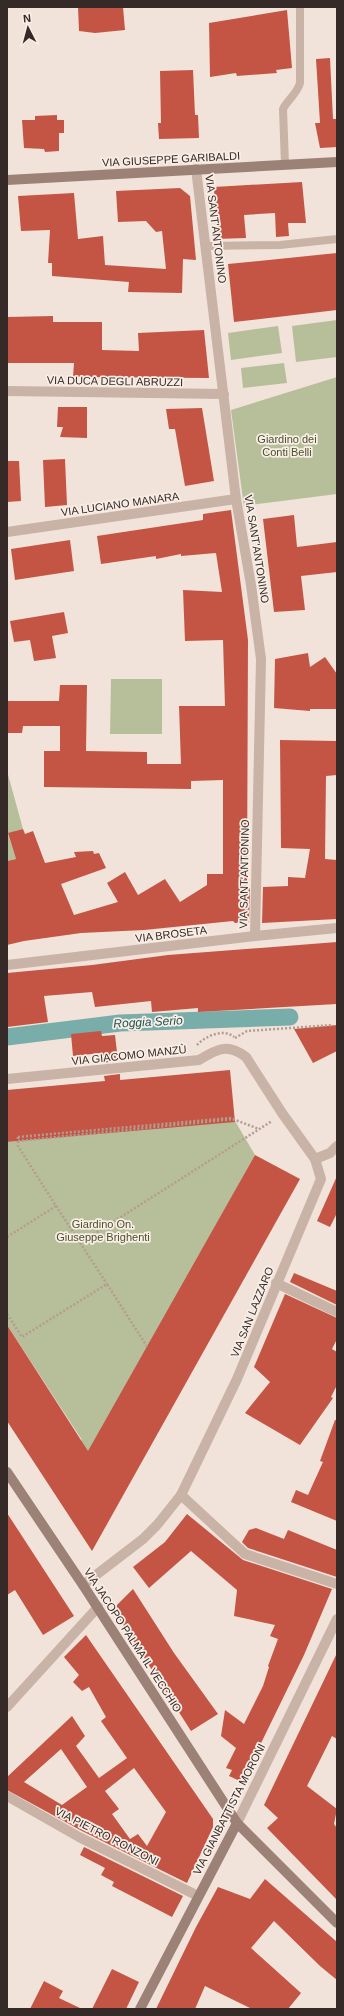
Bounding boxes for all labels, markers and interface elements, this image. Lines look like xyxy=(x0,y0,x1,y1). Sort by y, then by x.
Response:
north arrow xyxy=(8,8,48,48)
text: N xyxy=(22,12,32,24)
street label: VIA GIUSEPPE GARIBALDI xyxy=(102,149,240,169)
street label: VIA SANT'ANTONINO xyxy=(203,174,229,284)
street label: VIA DUCA DEGLI ABRUZZI xyxy=(47,374,183,388)
park label: Giardino dei Conti Belli xyxy=(257,433,317,458)
street label: VIA LUCIANO MANARA xyxy=(60,490,181,518)
street label: VIA SANT'ANTONINO xyxy=(243,494,272,604)
street label: VIA SANT'ANTONINO xyxy=(237,819,251,929)
street label: VIA BROSETA xyxy=(135,924,208,944)
water label: Roggia Serio xyxy=(113,1013,183,1031)
street label: VIA GIACOMO MANZÙ xyxy=(71,1043,187,1067)
park label: Giardino On. Giuseppe Brighenti xyxy=(56,1218,150,1243)
street label: VIA SAN LAZZARO xyxy=(228,1265,276,1359)
street label: VIA JACOPO PALMA IL VECCHIO xyxy=(82,1566,184,1715)
street label: VIA GIANBATTISTA MORONI xyxy=(191,1741,267,1877)
street label: VIA PIETRO RONZONI xyxy=(53,1805,161,1867)

